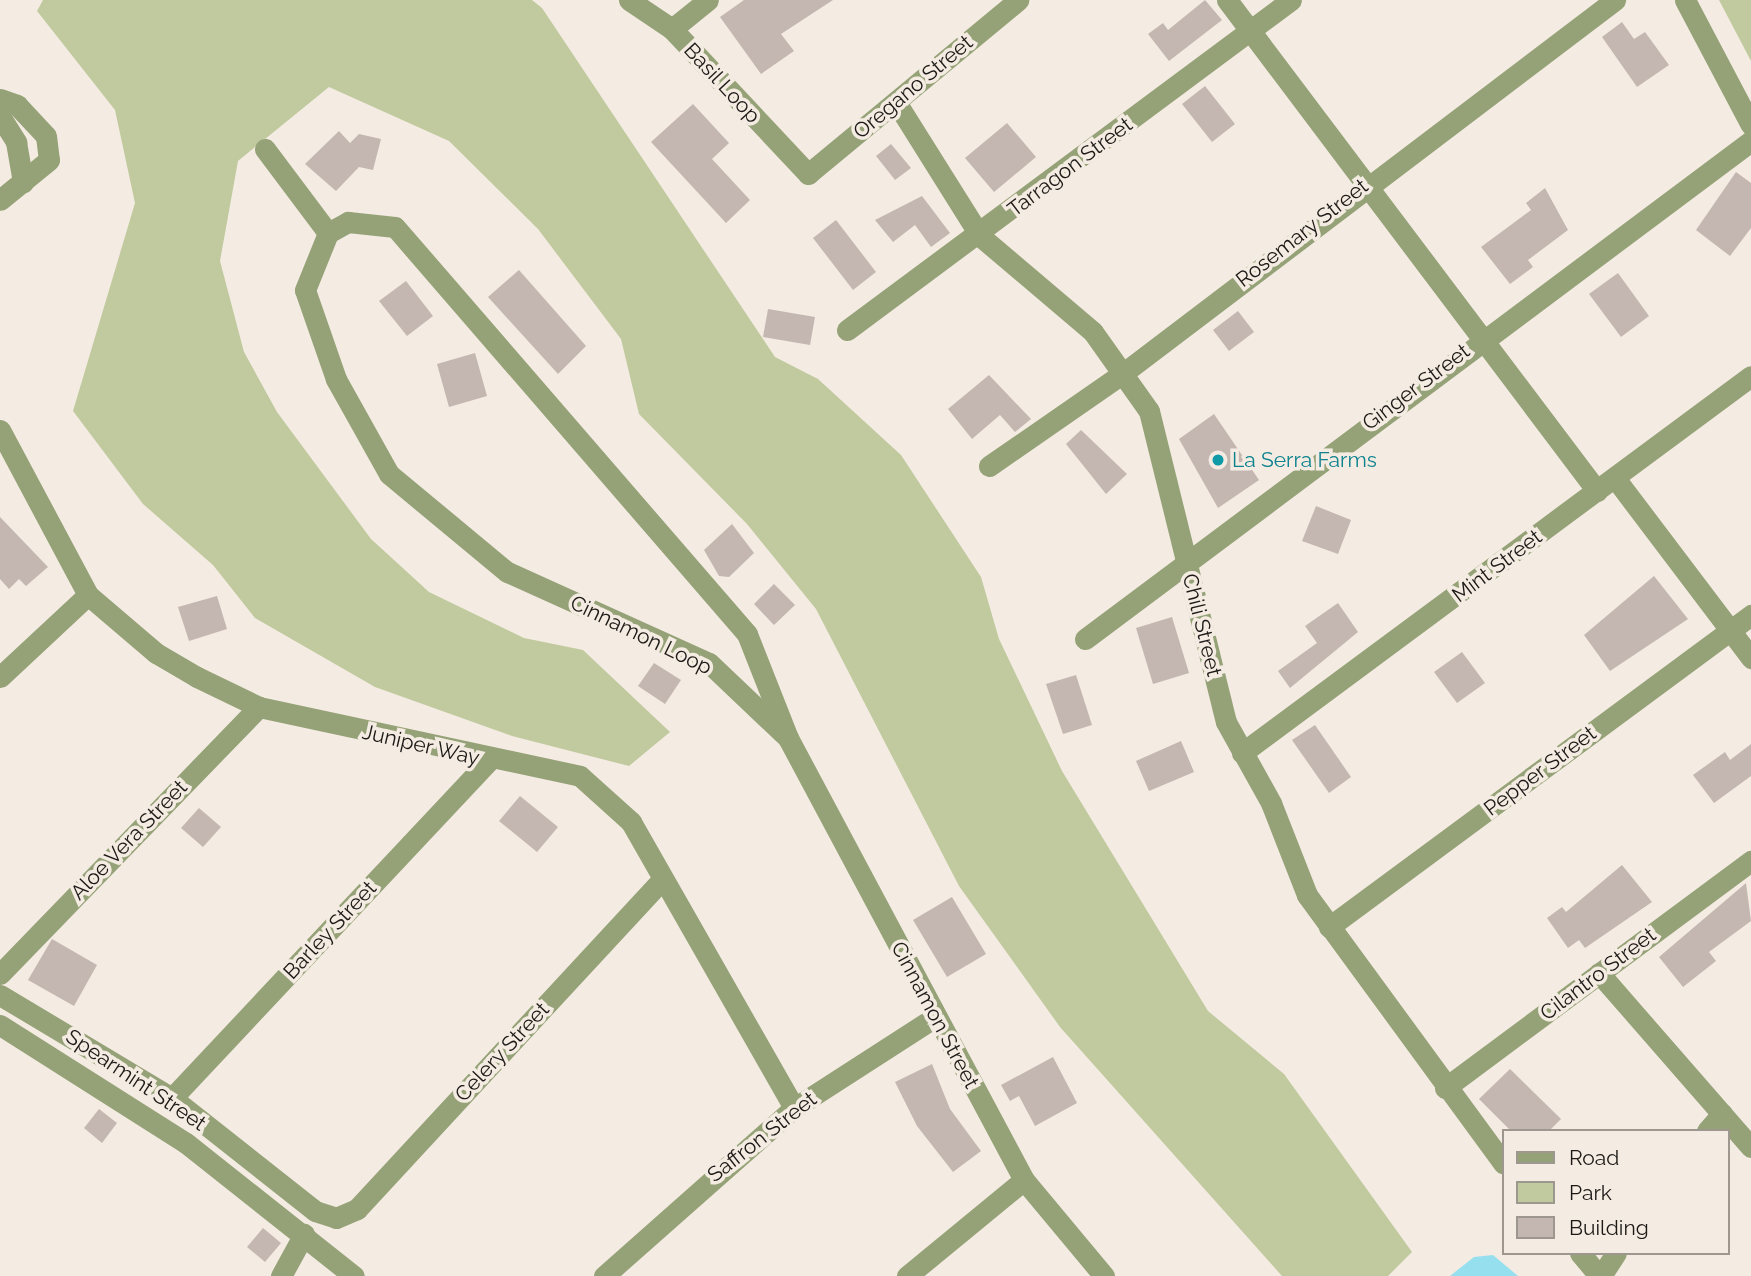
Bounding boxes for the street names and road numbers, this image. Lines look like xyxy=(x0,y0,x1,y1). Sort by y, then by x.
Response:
street label: Oregano Street xyxy=(848,30,978,144)
street label: Basil Loop xyxy=(678,37,766,129)
street label: Tarragon Street xyxy=(1003,112,1137,222)
street label: Rosemary Street xyxy=(1231,173,1373,293)
street label: Ginger Street xyxy=(1357,338,1475,436)
street label: Mint Street xyxy=(1447,524,1547,608)
street label: Chili Street xyxy=(1177,571,1227,679)
street label: Cinnamon Loop xyxy=(566,590,716,680)
street label: Juniper Way xyxy=(359,719,483,771)
street label: Pepper Street xyxy=(1479,721,1601,821)
street label: Aloe Vera Street xyxy=(65,775,193,905)
street label: Barley Street xyxy=(278,876,382,984)
street label: Cilantro Street xyxy=(1535,922,1661,1026)
street label: Cinnamon Street xyxy=(886,937,984,1093)
street label: Celery Street xyxy=(449,997,555,1107)
street label: Spearmint Street xyxy=(61,1024,211,1136)
street label: Saffron Street xyxy=(702,1087,822,1187)

